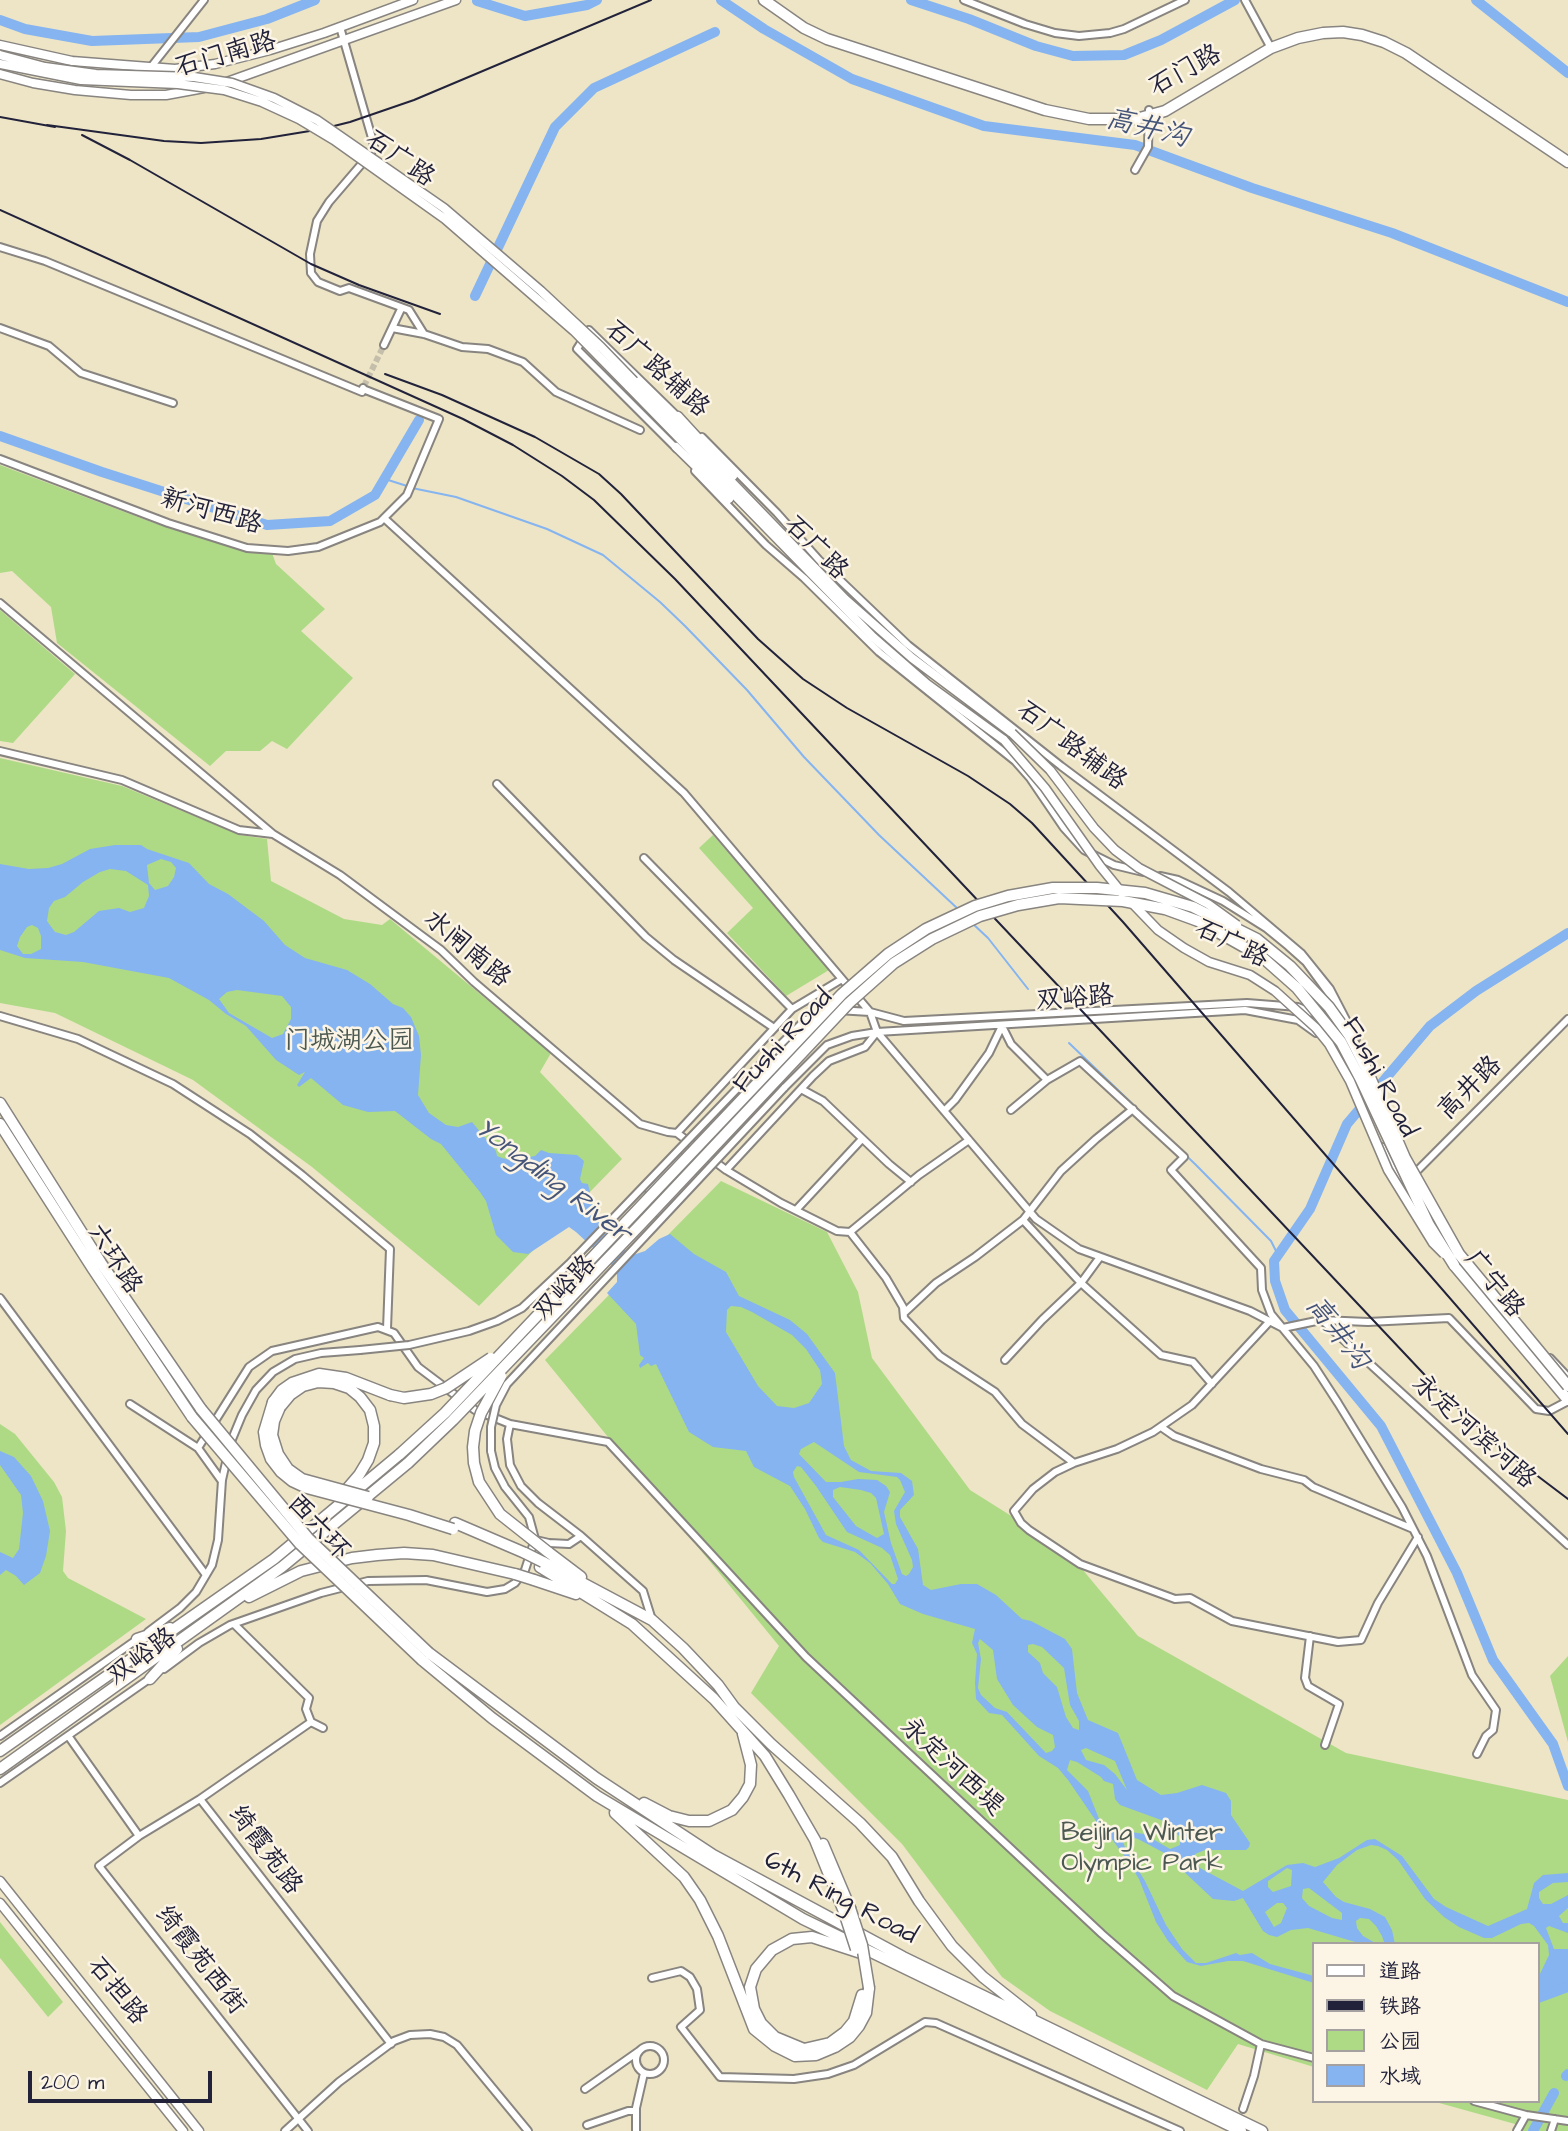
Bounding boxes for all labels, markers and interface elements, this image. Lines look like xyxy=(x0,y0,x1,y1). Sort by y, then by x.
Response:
street label: 石门南路 xyxy=(172,27,280,85)
street label: 石门路 xyxy=(1144,39,1228,105)
water label: 高井沟 xyxy=(1102,104,1192,156)
street label: 石广路 xyxy=(358,125,440,195)
street label: 石广路辅路 xyxy=(597,315,715,425)
street label: 新河西路 xyxy=(157,484,265,542)
street label: 石广路 xyxy=(776,510,854,588)
street label: 石广路辅路 xyxy=(1010,695,1132,799)
street label: 水闸南路 xyxy=(416,905,516,995)
street label: 石广路 xyxy=(1189,914,1273,976)
street label: 双峪路 xyxy=(1035,982,1115,1018)
street label: Fushi Road xyxy=(728,983,840,1101)
street label: Fushi Road xyxy=(1333,1013,1423,1143)
park label: 门城湖公园 xyxy=(284,1027,414,1059)
street label: 高井路 xyxy=(1432,1050,1510,1128)
water label: Yongding River xyxy=(467,1112,637,1252)
street label: 六环路 xyxy=(79,1219,147,1301)
street label: 广宁路 xyxy=(1456,1245,1530,1325)
street label: 双峪路 xyxy=(528,1250,604,1328)
water label: 高井沟 xyxy=(1297,1291,1375,1377)
street label: 永定河滨河路 xyxy=(1405,1369,1541,1497)
street label: 西六环 xyxy=(279,1489,355,1567)
street label: 双峪路 xyxy=(102,1622,184,1694)
street label: 永定河西堤 xyxy=(893,1712,1009,1824)
street label: 绮霞苑路 xyxy=(220,1800,308,1902)
park label: Beijing Winter Olympic Park xyxy=(1061,1819,1223,1881)
street label: 6th Ring Road xyxy=(758,1846,922,1952)
street label: 绮霞苑西街 xyxy=(147,1900,251,2022)
legend xyxy=(1312,1942,1540,2103)
street label: 石担路 xyxy=(79,1952,153,2032)
text: 道路 xyxy=(1379,1957,1421,1986)
text: 铁路 xyxy=(1379,1992,1421,2021)
text: 公园 xyxy=(1379,2027,1421,2056)
scale bar xyxy=(32,2058,215,2102)
text: 水域 xyxy=(1379,2062,1421,2091)
text: 200 m xyxy=(41,2068,104,2097)

